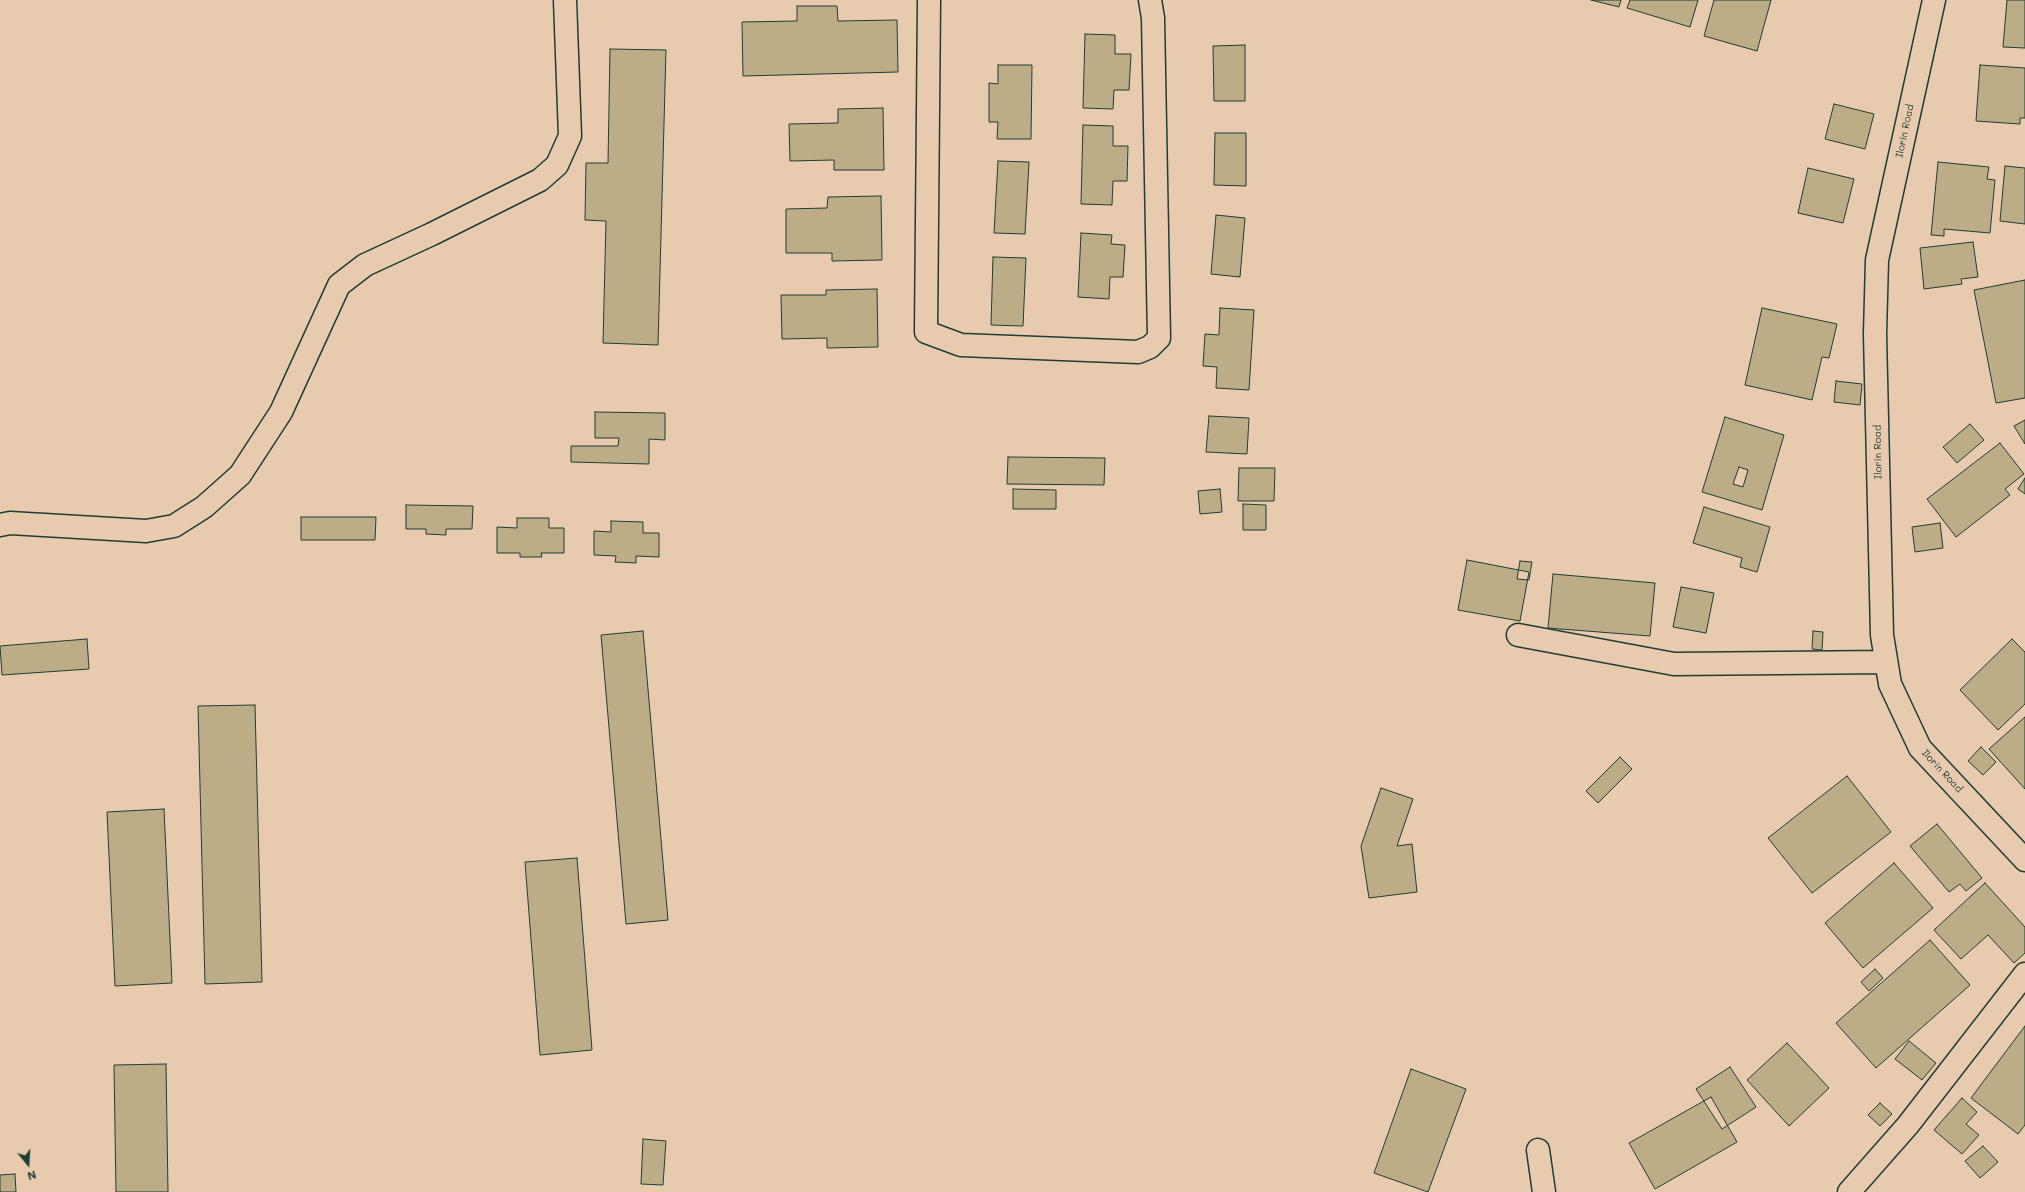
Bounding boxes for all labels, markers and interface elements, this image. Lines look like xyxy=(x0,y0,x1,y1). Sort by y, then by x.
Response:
street label: Ilorin Road xyxy=(1893,103,1917,159)
street label: Ilorin Road xyxy=(1872,425,1884,479)
street label: Ilorin Road xyxy=(1919,747,1965,795)
north arrow xyxy=(8,1144,48,1184)
text: N xyxy=(26,1167,38,1184)

